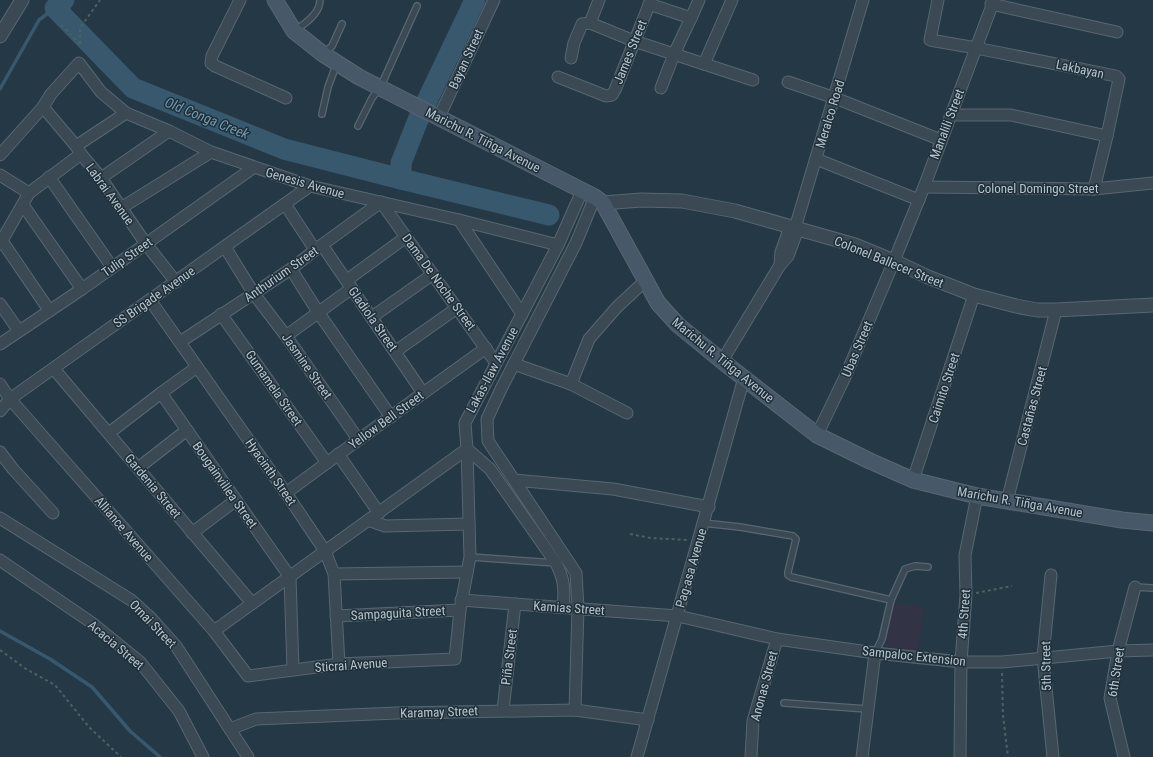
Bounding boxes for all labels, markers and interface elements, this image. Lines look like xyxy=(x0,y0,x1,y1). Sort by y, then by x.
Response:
street label: James Street xyxy=(610,18,650,86)
street label: Bayan Street xyxy=(446,26,486,91)
street label: Lakbayan xyxy=(1055,57,1105,81)
street label: Meralco Road xyxy=(813,78,847,150)
street label: Manalili Street xyxy=(927,87,967,161)
water label: Old Conga Creek xyxy=(163,94,252,142)
street label: Marichu R. Tiñga Avenue xyxy=(423,105,543,175)
street label: Labrai Avenue xyxy=(83,160,137,228)
street label: Genesis Avenue xyxy=(264,165,346,201)
street label: Colonel Domingo Street xyxy=(977,181,1099,196)
street label: Dama De Noche Street xyxy=(399,231,479,333)
street label: Colonel Ballecer Street xyxy=(832,233,946,291)
street label: Tulip Street xyxy=(99,234,155,280)
street label: Anthurium Street xyxy=(241,243,321,305)
street label: SS Brigade Avenue xyxy=(110,263,198,331)
street label: Gladiola Street xyxy=(345,284,401,354)
street label: Marichu R. Tiñga Avenue xyxy=(669,314,777,406)
street label: Ubas Street xyxy=(839,319,876,379)
street label: Lakas-Ilaw Avenue xyxy=(463,325,521,415)
street label: Jasmine Street xyxy=(279,330,335,402)
street label: Gumamela Street xyxy=(242,347,306,429)
street label: Caimito Street xyxy=(926,351,962,425)
street label: Castañas Street xyxy=(1014,365,1050,447)
street label: Yellow Bell Street xyxy=(346,388,427,452)
street label: Hyacinth Street xyxy=(242,436,300,509)
street label: Bougainvillea Street xyxy=(190,439,261,531)
street label: Gardenia Street xyxy=(122,451,184,521)
street label: Marichu R. Tiñga Avenue xyxy=(956,484,1084,520)
street label: Alliance Avenue xyxy=(92,493,156,565)
street label: Pag-asa Avenue xyxy=(673,527,709,609)
street label: 4th Street xyxy=(955,588,973,639)
street label: Ornai Street xyxy=(127,597,180,651)
street label: Kamias Street xyxy=(533,598,605,618)
street label: Sampaguita Street xyxy=(350,603,446,623)
street label: Acacia Street xyxy=(85,617,147,673)
street label: Piña Street xyxy=(498,628,520,686)
street label: 5th Street xyxy=(1038,641,1054,691)
street label: Sampaloc Extension xyxy=(861,643,967,669)
street label: 6th Street xyxy=(1105,646,1127,698)
street label: Anonas Street xyxy=(747,649,781,723)
street label: Sticrai Avenue xyxy=(314,655,388,675)
street label: Karamay Street xyxy=(400,703,478,721)

